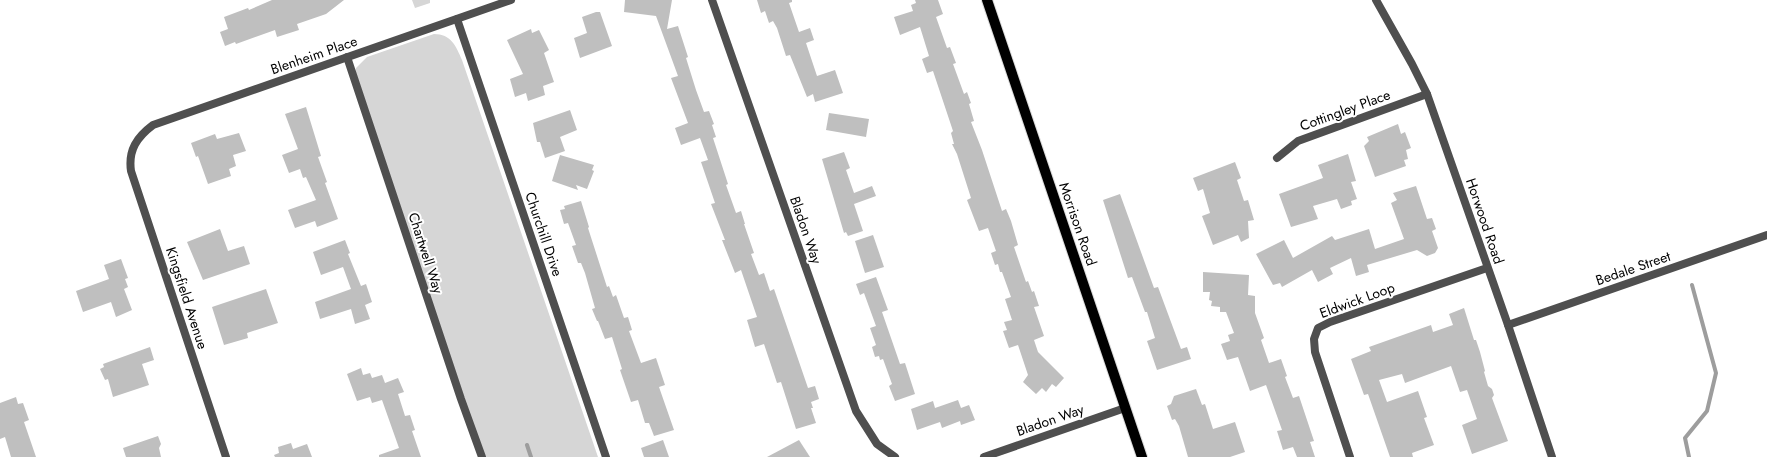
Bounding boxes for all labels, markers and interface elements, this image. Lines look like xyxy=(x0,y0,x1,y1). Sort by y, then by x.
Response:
street label: Blenheim Place xyxy=(268,31,360,79)
street label: Cottingley Place xyxy=(1297,84,1393,136)
street label: Horwood Road xyxy=(1461,175,1509,267)
street label: Morrison Road xyxy=(1054,179,1102,269)
street label: Churchill Drive xyxy=(520,189,568,279)
street label: Bladon Way xyxy=(785,194,827,267)
street label: Chartwell Way xyxy=(403,210,449,297)
street label: Kingsfield Avenue xyxy=(161,244,213,352)
street label: Bedale Street xyxy=(1593,246,1674,290)
street label: Eldwick Loop xyxy=(1317,277,1397,323)
street label: Bladon Way xyxy=(1014,399,1087,441)

